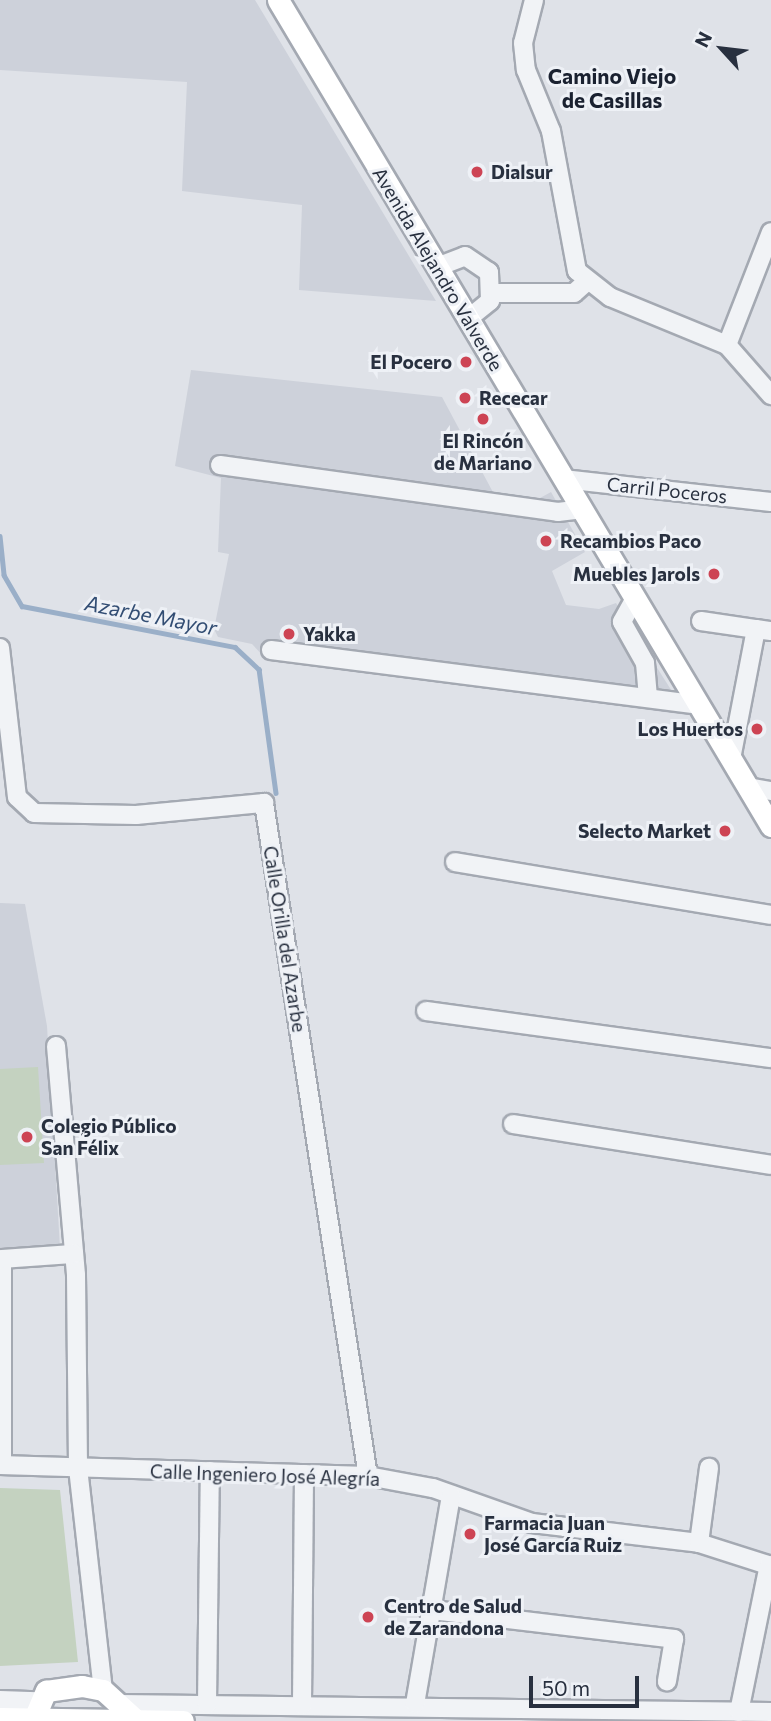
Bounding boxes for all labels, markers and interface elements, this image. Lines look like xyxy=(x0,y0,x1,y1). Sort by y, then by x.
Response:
north arrow xyxy=(687,14,757,84)
text: N xyxy=(689,28,716,51)
district label: Camino Viejo de Casillas xyxy=(548,63,676,113)
place label: Dialsur xyxy=(491,161,553,183)
street label: Avenida Alejandro Valverde xyxy=(368,163,508,375)
marker: Dialsur xyxy=(469,164,485,180)
place label: El Pocero xyxy=(370,351,452,373)
marker: El Pocero xyxy=(458,354,474,370)
place label: Rececar xyxy=(479,387,548,409)
marker: Rececar xyxy=(457,390,473,406)
marker: El Rincón de Mariano xyxy=(475,411,491,427)
place label: El Rincón de Mariano xyxy=(434,430,532,474)
street label: Carril Poceros xyxy=(606,472,728,508)
place label: Recambios Paco xyxy=(560,530,701,552)
marker: Recambios Paco xyxy=(538,533,554,549)
place label: Muebles Jarols xyxy=(573,563,700,585)
marker: Muebles Jarols xyxy=(706,566,722,582)
water label: Azarbe Mayor xyxy=(83,590,219,640)
place label: Yakka xyxy=(303,623,356,645)
marker: Yakka xyxy=(281,626,297,642)
place label: Los Huertos xyxy=(637,718,743,740)
marker: Los Huertos xyxy=(749,721,765,737)
place label: Selecto Market xyxy=(578,820,711,842)
marker: Selecto Market xyxy=(717,823,733,839)
street label: Calle Orilla del Azarbe xyxy=(259,844,311,1034)
place label: Colegio Público San Félix xyxy=(41,1115,177,1159)
marker: Colegio Público San Félix xyxy=(19,1129,35,1145)
street label: Calle Ingeniero José Alegría xyxy=(150,1460,380,1490)
place label: Farmacia Juan José García Ruiz xyxy=(484,1512,622,1556)
marker: Farmacia Juan José García Ruiz xyxy=(462,1526,478,1542)
place label: Centro de Salud de Zarandona xyxy=(384,1595,522,1639)
marker: Centro de Salud de Zarandona xyxy=(358,1607,378,1627)
scale bar xyxy=(533,1662,643,1706)
text: 50 m xyxy=(542,1675,590,1700)

